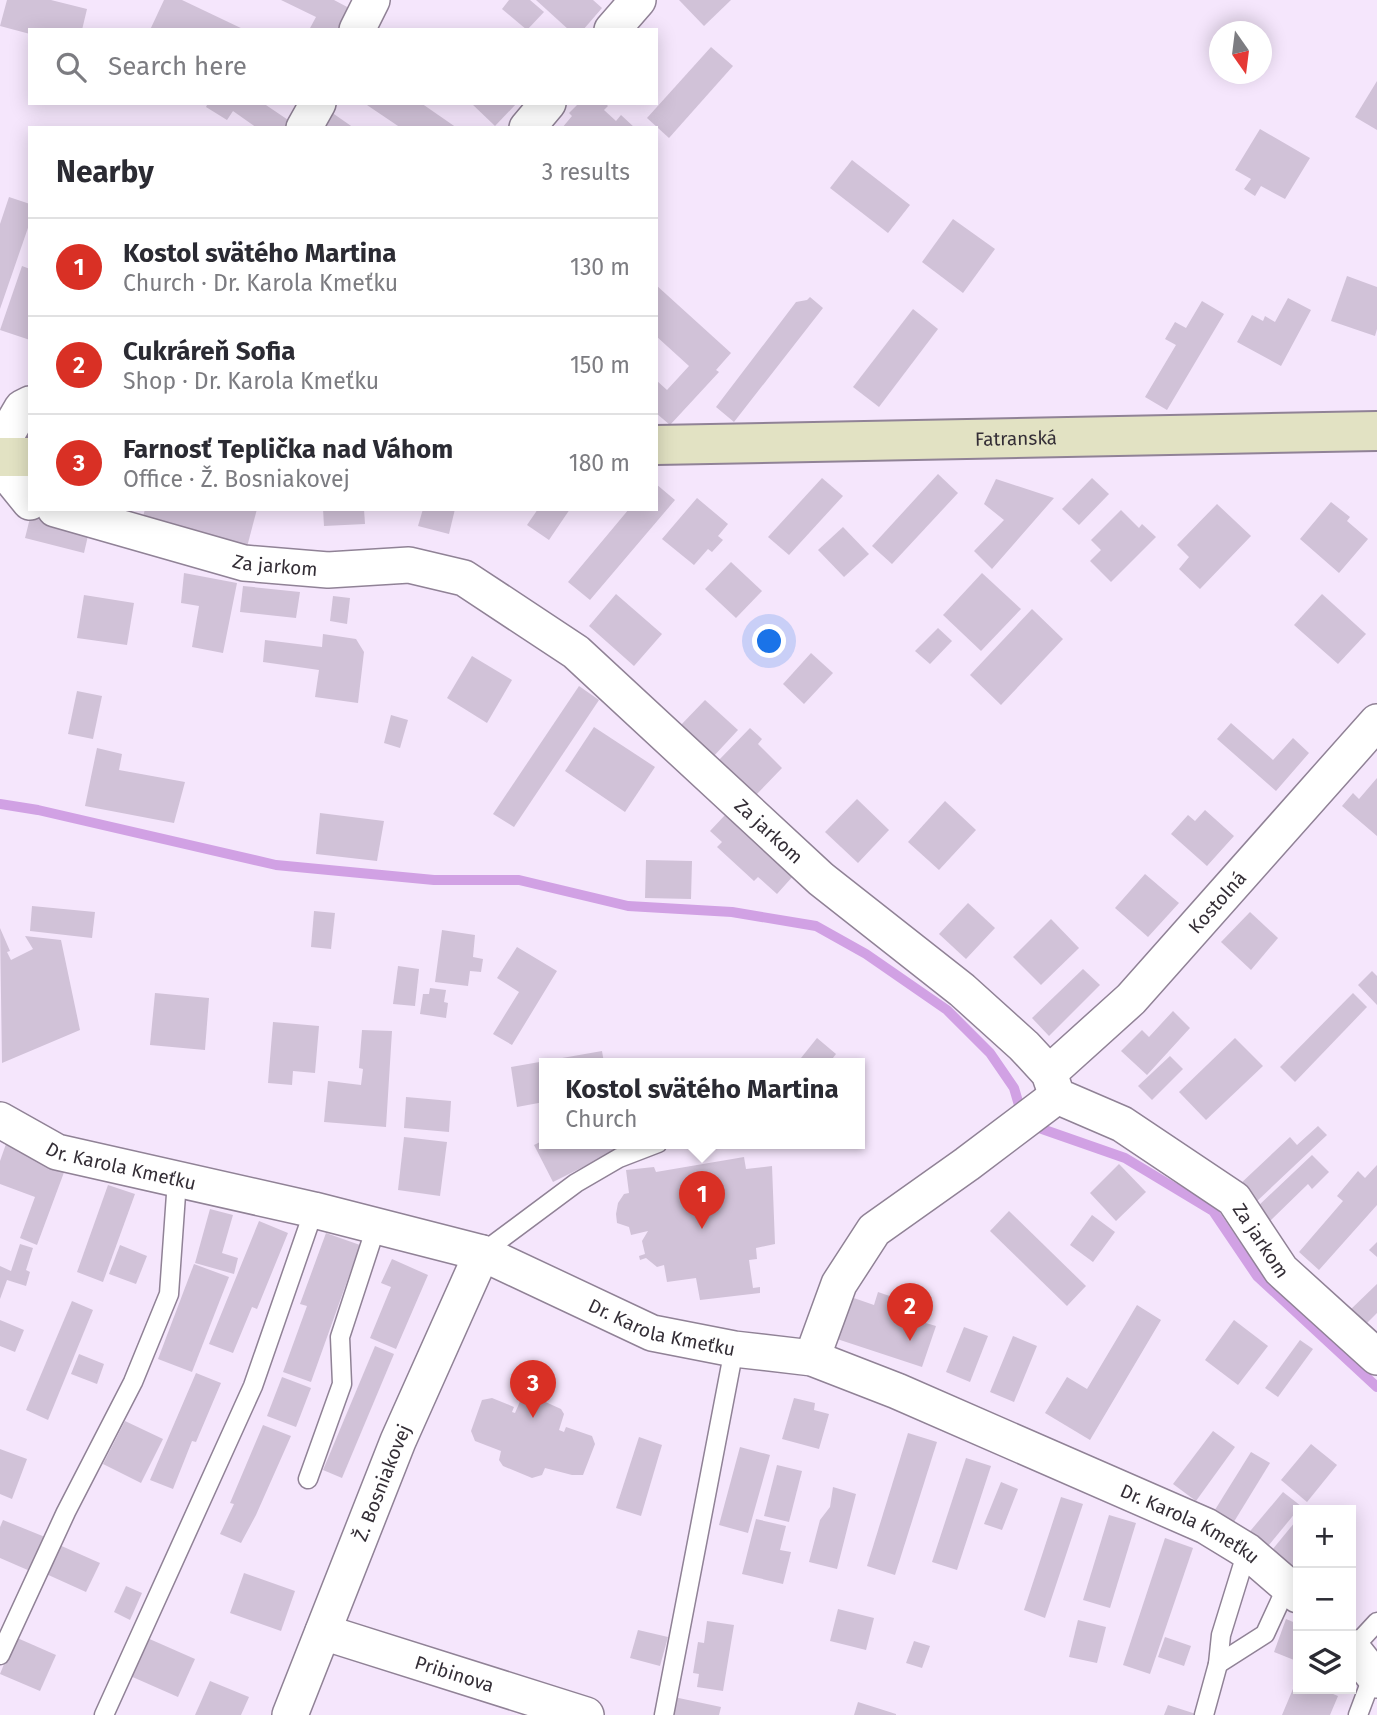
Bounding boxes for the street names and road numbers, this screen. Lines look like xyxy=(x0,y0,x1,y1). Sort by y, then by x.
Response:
street label: Fatranská xyxy=(975,426,1057,451)
street label: Za jarkom xyxy=(230,549,319,581)
street label: Za jarkom xyxy=(730,794,808,869)
street label: Kostolná xyxy=(1184,867,1251,938)
street label: Dr. Karola Kmeťku xyxy=(42,1137,198,1195)
street label: Za jarkom xyxy=(1228,1199,1294,1282)
street label: Dr. Karola Kmeťku xyxy=(585,1294,737,1361)
street label: Ž. Bosniakovej xyxy=(349,1421,416,1544)
street label: Dr. Karola Kmeťku xyxy=(1117,1479,1264,1569)
street label: Pribinova xyxy=(412,1651,497,1697)

